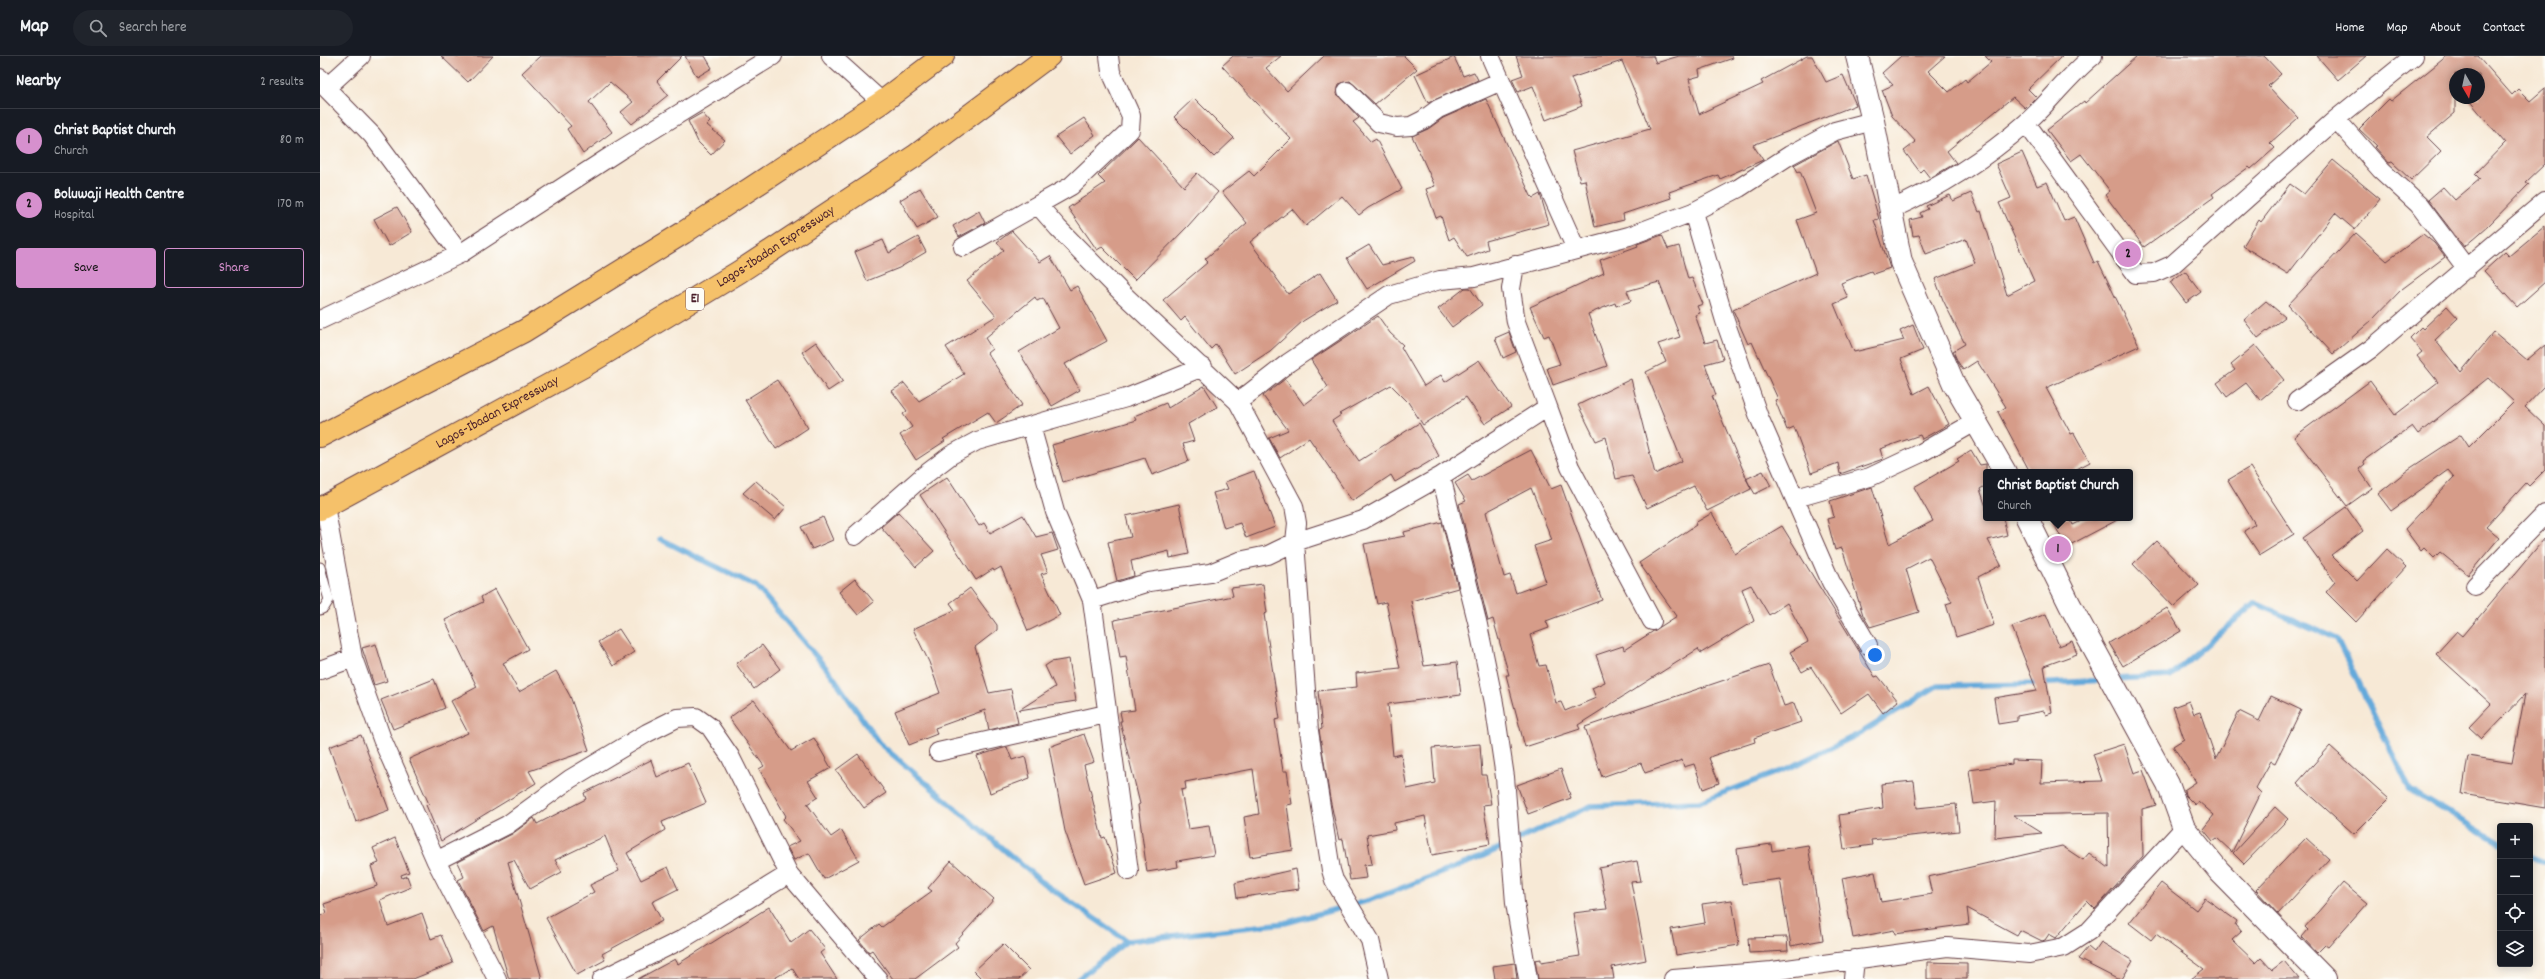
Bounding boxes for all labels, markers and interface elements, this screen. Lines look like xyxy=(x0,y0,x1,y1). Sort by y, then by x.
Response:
search box xyxy=(73,10,353,46)
text: Map xyxy=(20,14,49,41)
icon: search xyxy=(87,17,109,39)
text: Search here xyxy=(119,17,187,39)
text: Home xyxy=(2335,18,2364,38)
text: Map xyxy=(2386,18,2408,38)
text: About xyxy=(2430,18,2461,38)
text: Contact xyxy=(2483,18,2525,38)
north arrow xyxy=(2449,68,2485,104)
text: Nearby xyxy=(16,70,60,94)
text: 2 results xyxy=(260,73,304,92)
text: Christ Baptist Church xyxy=(54,120,176,142)
text: 1 xyxy=(28,131,30,150)
text: 80 m xyxy=(280,131,304,150)
text: Church xyxy=(54,142,88,161)
text: Boluwaji Health Centre xyxy=(54,184,184,206)
text: 2 xyxy=(26,195,32,214)
text: 170 m xyxy=(277,195,304,214)
street label: Lagos-Ibadan Expressway xyxy=(713,201,839,293)
text: Hospital xyxy=(54,206,94,225)
pin: 2 xyxy=(2115,239,2141,269)
button: Save xyxy=(16,248,156,288)
button: Share xyxy=(164,248,304,288)
road number: E1 xyxy=(686,288,704,310)
street label: Lagos-Ibadan Expressway xyxy=(432,371,563,454)
popup xyxy=(1983,469,2133,521)
text: Christ Baptist Church xyxy=(1997,475,2119,497)
text: Church xyxy=(1997,497,2031,516)
pin: 1 xyxy=(2045,534,2071,564)
your location xyxy=(1865,645,1885,665)
map controls xyxy=(2497,823,2533,967)
button: + xyxy=(2497,823,2533,859)
button: − xyxy=(2497,859,2533,895)
button: locate xyxy=(2497,895,2533,931)
button: layers xyxy=(2497,931,2533,967)

